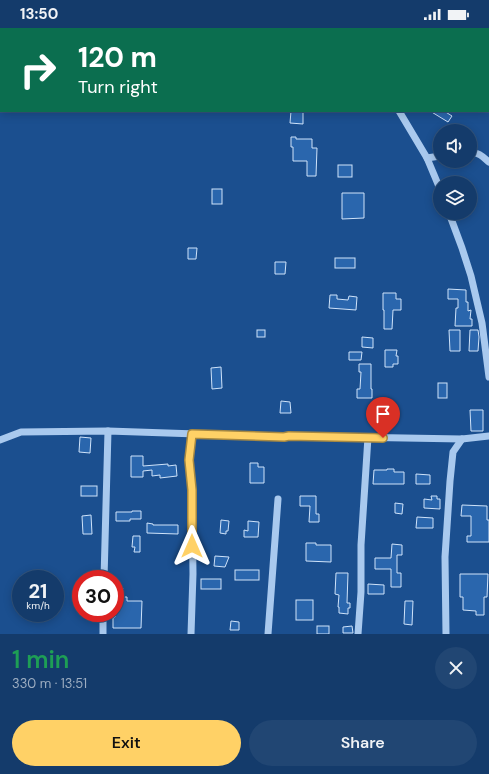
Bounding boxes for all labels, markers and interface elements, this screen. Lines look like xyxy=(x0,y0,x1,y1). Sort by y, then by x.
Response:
text: 13:50 xyxy=(20,4,58,24)
text: 120 m xyxy=(78,39,157,76)
icon: right xyxy=(12,44,64,96)
text: Turn right xyxy=(78,75,158,99)
map controls xyxy=(433,124,477,220)
button: sound xyxy=(433,124,477,168)
button: layers xyxy=(433,176,477,220)
pin xyxy=(366,397,400,438)
icon: arrive xyxy=(372,403,394,425)
position arrow xyxy=(171,525,213,567)
speed limit sign: 30 xyxy=(72,570,124,622)
text: 21 xyxy=(29,578,47,604)
text: km/h xyxy=(26,599,50,612)
text: 1 min xyxy=(12,644,69,675)
button: close xyxy=(435,647,477,689)
text: 330 m · 13:51 xyxy=(12,675,87,692)
button: Exit xyxy=(12,720,241,766)
button: Share xyxy=(249,720,477,766)

